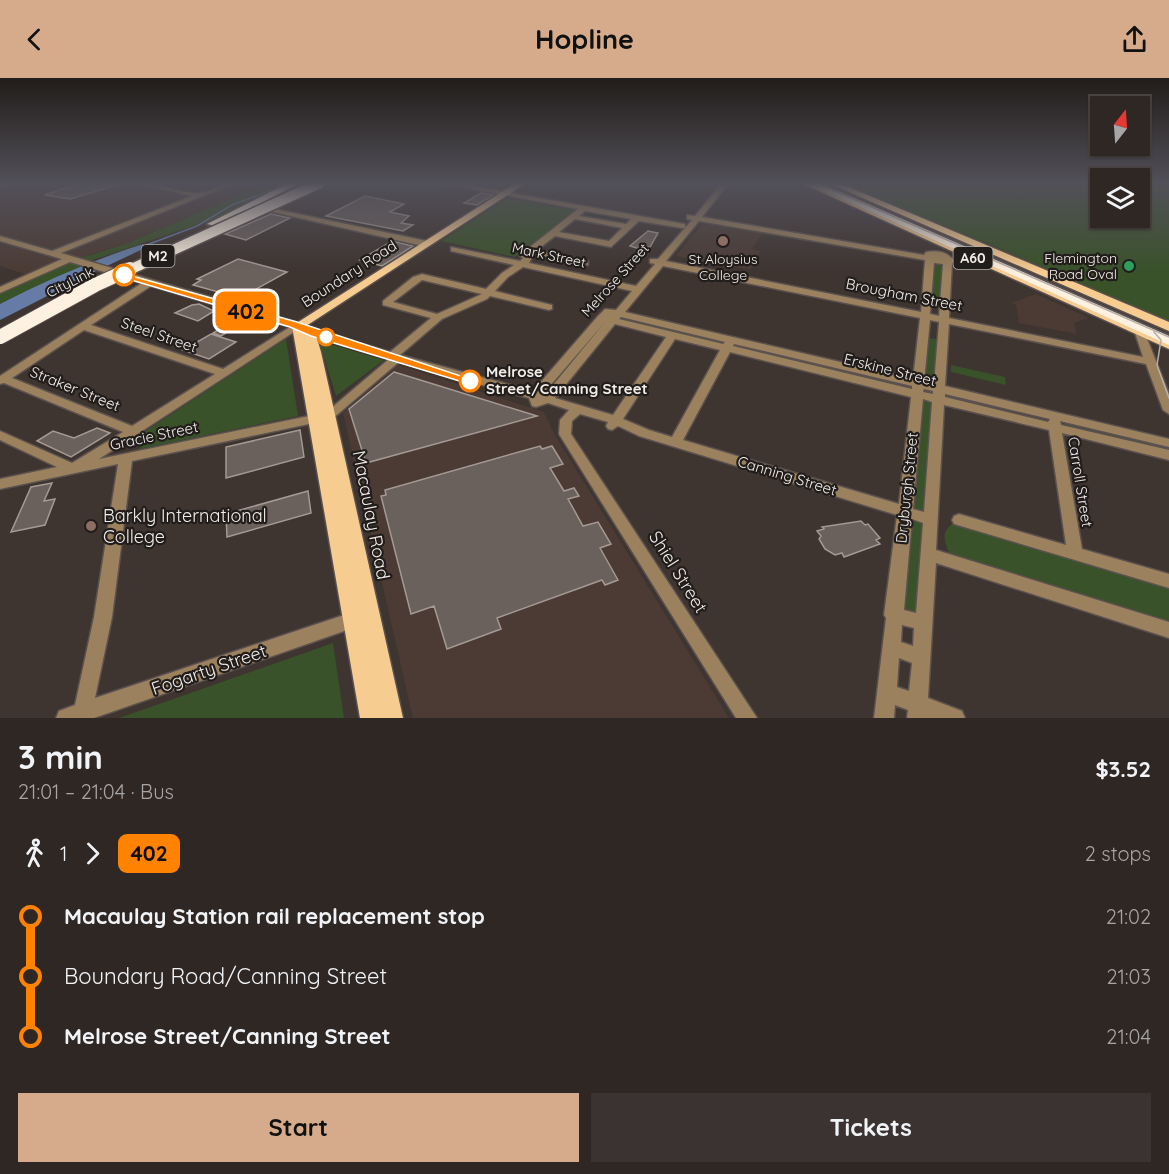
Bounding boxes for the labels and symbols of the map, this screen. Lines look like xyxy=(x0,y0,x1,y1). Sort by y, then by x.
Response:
north arrow xyxy=(1090,96,1150,156)
marker: St Aloysius College xyxy=(716,234,730,248)
street label: Boundary Road xyxy=(298,236,400,311)
street label: Mark Street xyxy=(510,238,588,272)
street label: Melrose Street xyxy=(577,239,653,321)
road number: M2 xyxy=(142,245,174,267)
road number: A60 xyxy=(954,247,992,269)
place label: Flemington Road Oval xyxy=(1044,249,1117,283)
place label: St Aloysius College xyxy=(689,250,757,284)
marker: Flemington Road Oval xyxy=(1122,259,1136,273)
street label: CityLink xyxy=(43,262,97,302)
unlabelled marker xyxy=(113,264,135,286)
street label: Brougham Street xyxy=(844,274,964,315)
line badge: 402 xyxy=(212,292,280,330)
street label: Steel Street xyxy=(119,313,200,356)
unlabelled marker xyxy=(317,328,335,346)
street label: Erskine Street xyxy=(842,349,938,390)
street label: Straker Street xyxy=(27,362,123,415)
place label: Melrose Street/Canning Street xyxy=(486,362,648,398)
marker: Melrose Street/Canning Street xyxy=(459,370,481,392)
street label: Gracie Street xyxy=(108,417,200,454)
street label: Dryburgh Street xyxy=(891,432,922,544)
street label: Carroll Street xyxy=(1064,435,1097,528)
street label: Macaulay Road xyxy=(348,448,395,581)
street label: Canning Street xyxy=(735,451,839,500)
place label: Barkly International College xyxy=(103,504,267,548)
marker: Barkly International College xyxy=(84,519,98,533)
street label: Shiel Street xyxy=(644,526,713,617)
street label: Fogarty Street xyxy=(148,639,269,700)

